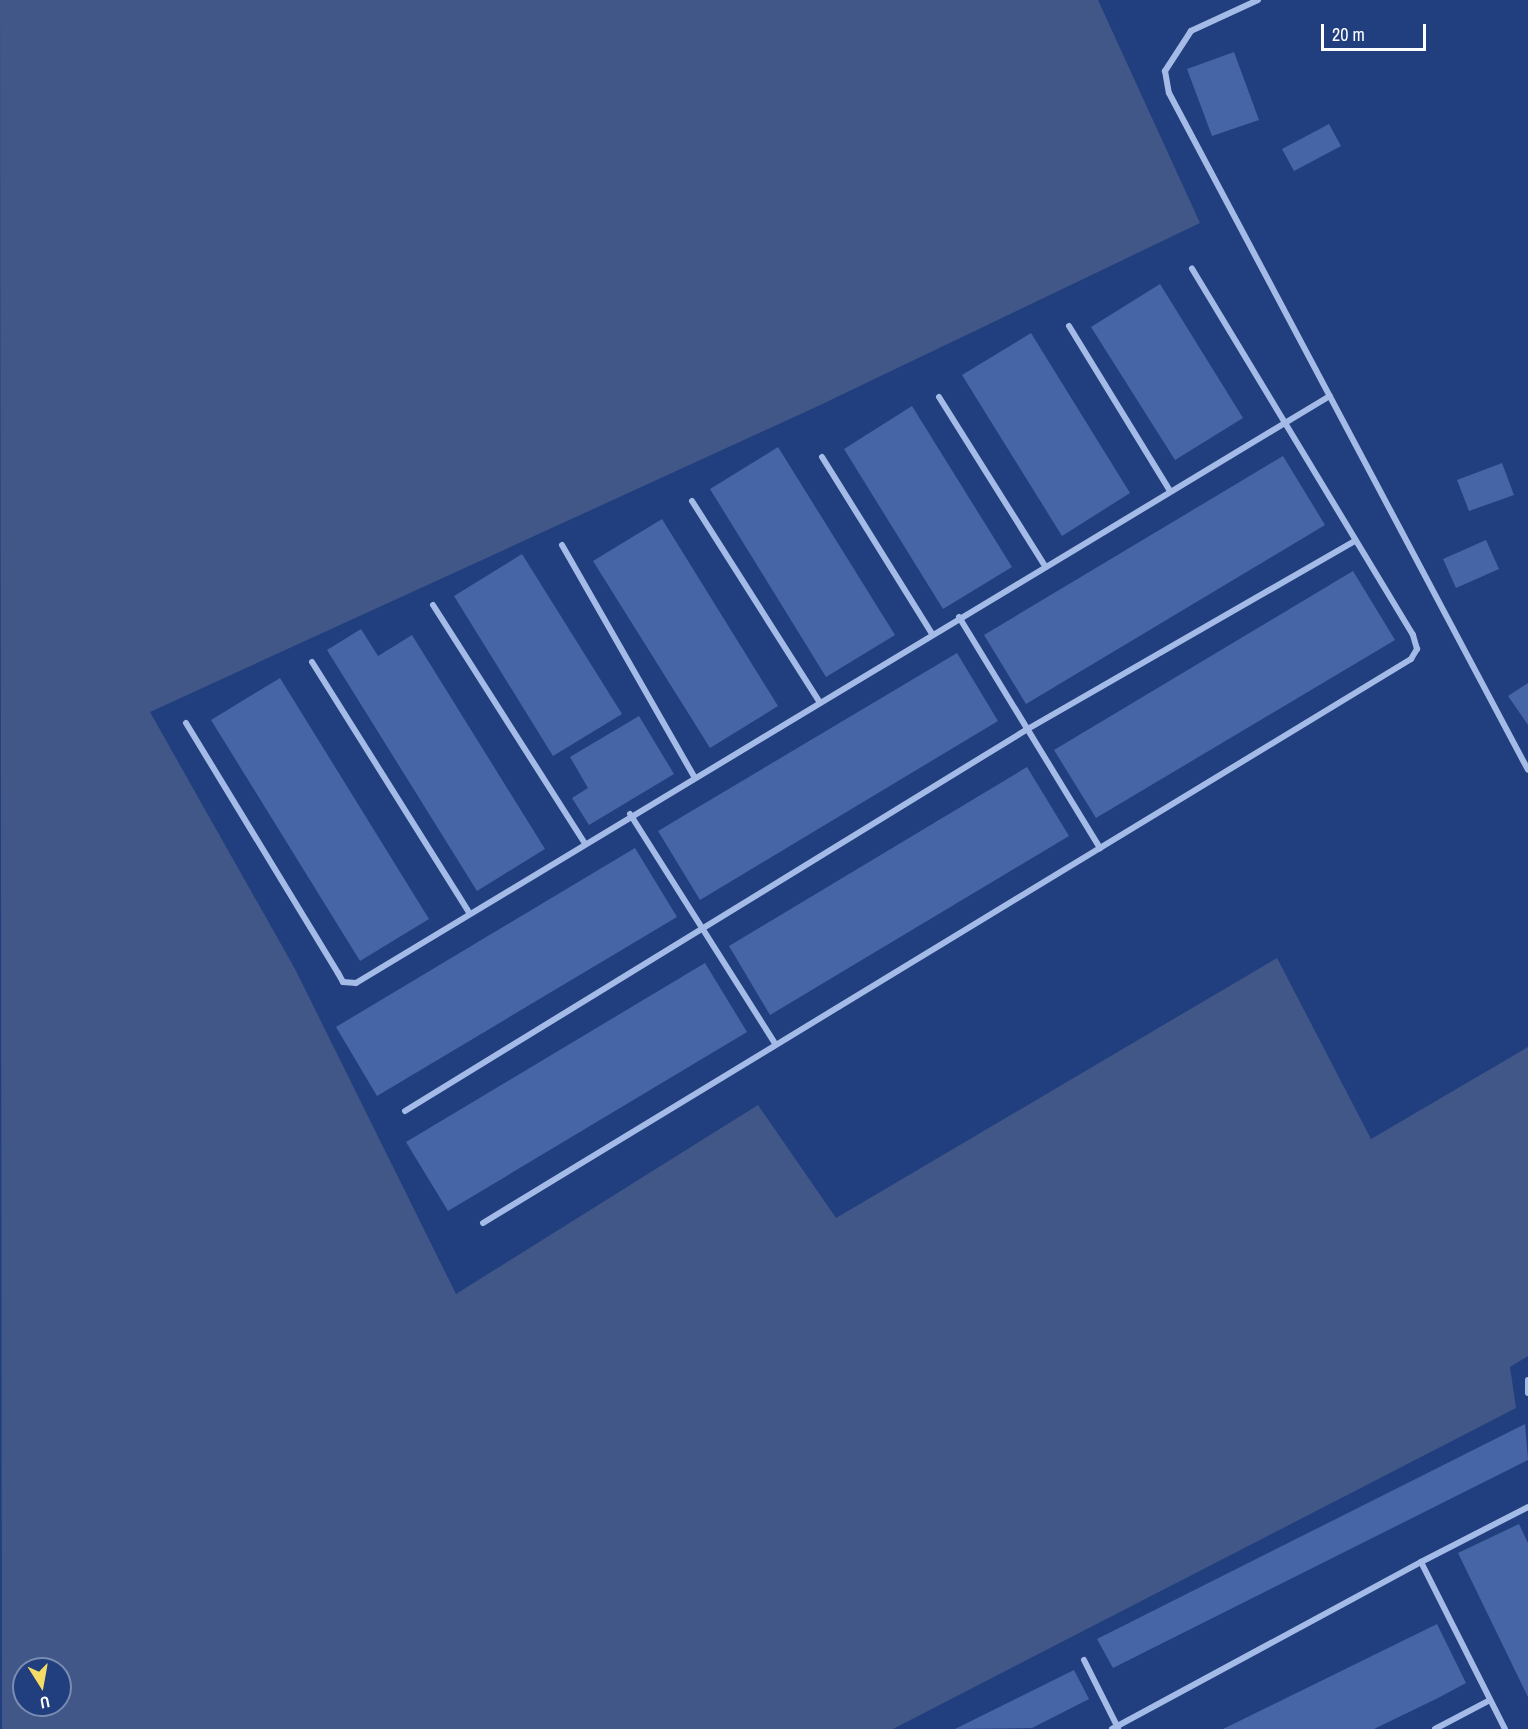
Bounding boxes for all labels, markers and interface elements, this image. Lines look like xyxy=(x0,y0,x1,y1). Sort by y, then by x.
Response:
scale bar xyxy=(1324,12,1429,50)
text: 20 m xyxy=(1332,22,1365,47)
north arrow xyxy=(12,1657,72,1717)
text: U xyxy=(38,1691,52,1714)

